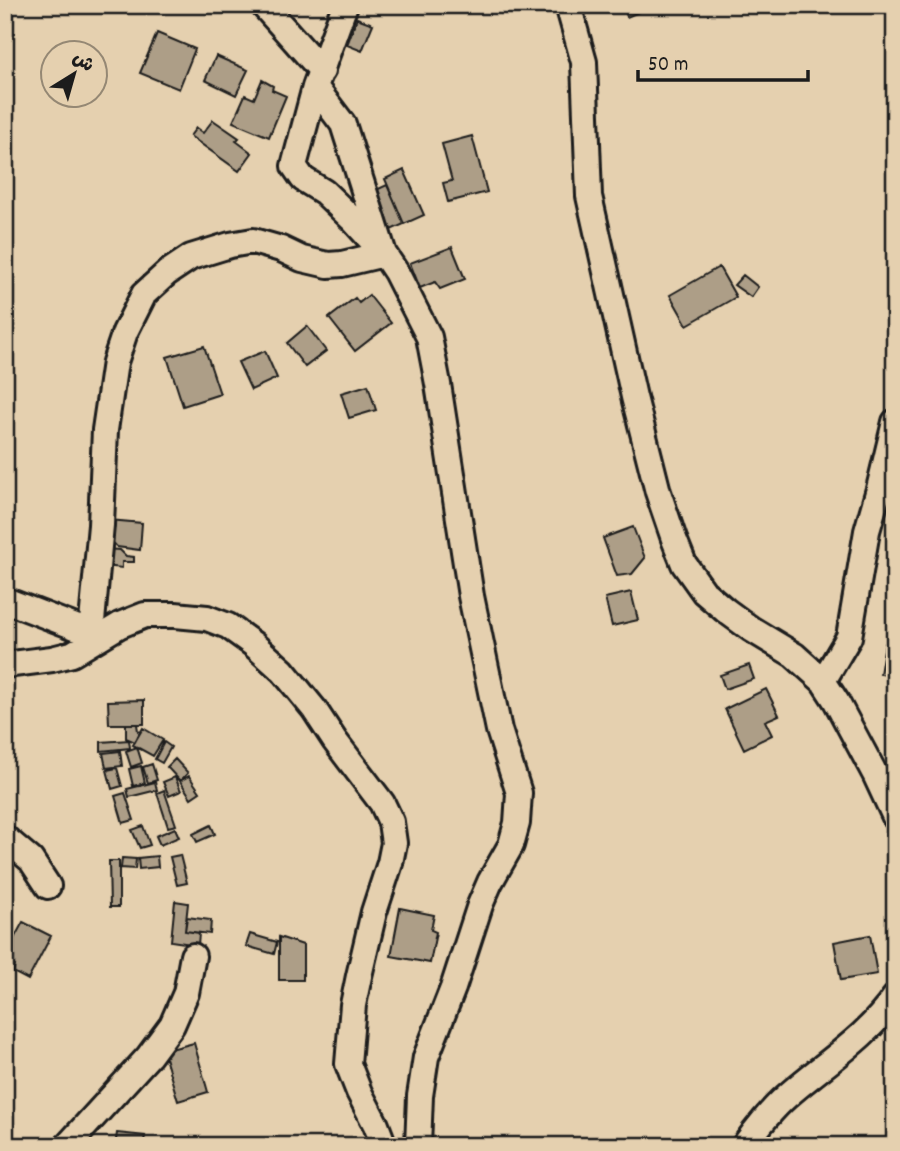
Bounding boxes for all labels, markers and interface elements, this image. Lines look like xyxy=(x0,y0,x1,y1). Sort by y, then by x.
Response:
north arrow xyxy=(38,38,108,108)
scale bar xyxy=(638,38,807,82)
text: ش xyxy=(66,46,99,80)
text: 50 m xyxy=(648,51,688,81)

